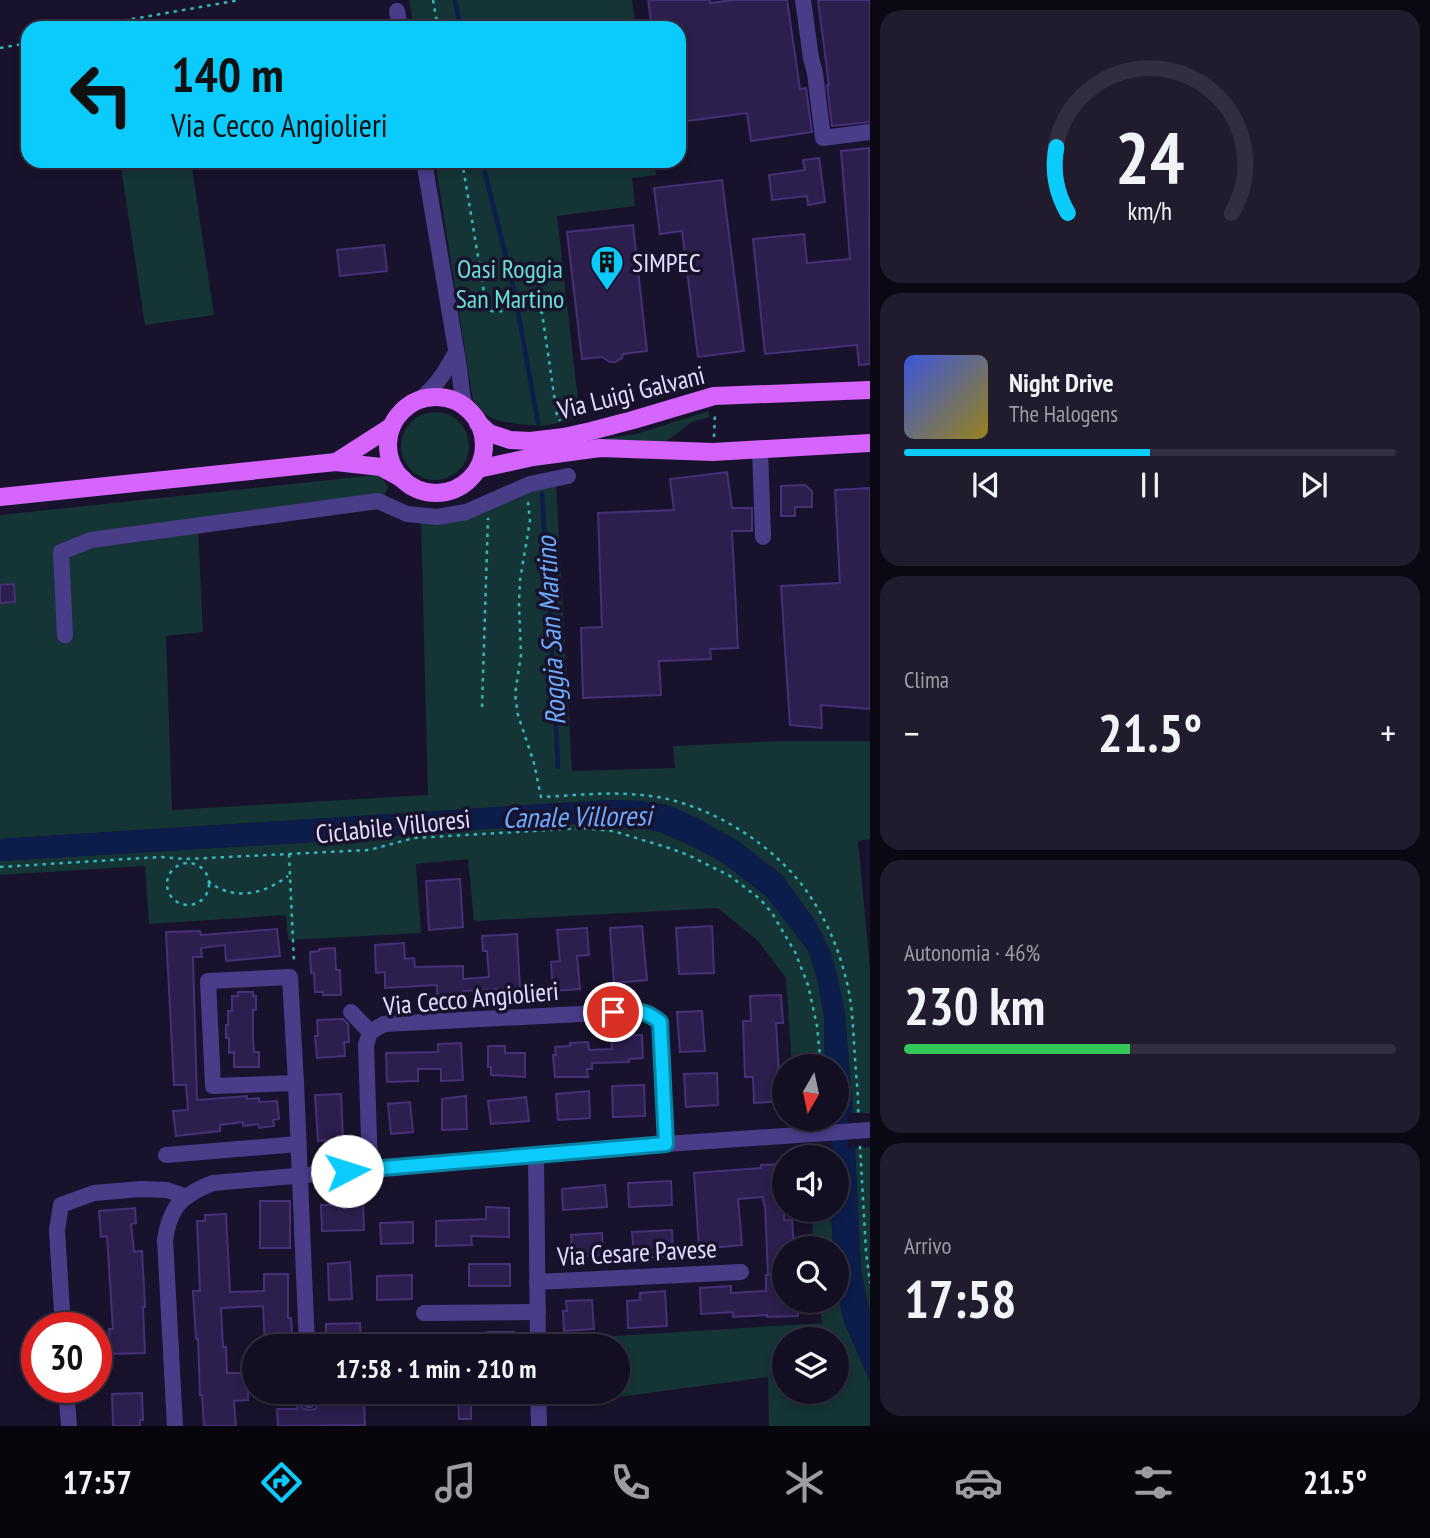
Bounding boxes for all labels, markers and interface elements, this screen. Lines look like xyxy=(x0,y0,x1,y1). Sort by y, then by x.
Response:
text: 140 m xyxy=(171,42,284,106)
icon: left xyxy=(56,49,147,140)
text: Via Cecco Angiolieri xyxy=(171,104,388,146)
text: 24 xyxy=(1115,109,1185,203)
text: km/h xyxy=(1128,194,1172,226)
building icon: SIMPEC xyxy=(588,243,626,292)
place label: SIMPEC xyxy=(632,246,701,279)
park label: Oasi Roggia San Martino xyxy=(456,252,564,315)
street label: Via Luigi Galvani xyxy=(553,358,708,426)
text: Night Drive xyxy=(1009,366,1114,399)
text: The Halogens xyxy=(1009,399,1118,428)
icon: previous xyxy=(967,466,1005,504)
icon: pause xyxy=(1131,466,1169,504)
icon: next xyxy=(1295,466,1333,504)
water label: Roggia San Martino xyxy=(526,534,573,726)
text: Clima xyxy=(904,665,949,694)
text: 21.5° xyxy=(1098,699,1202,766)
text: − xyxy=(904,708,920,757)
text: + xyxy=(1380,708,1396,757)
water label: Canale Villoresi xyxy=(502,796,656,836)
street label: Ciclabile Villoresi xyxy=(314,801,472,851)
text: Autonomia · 46% xyxy=(904,938,1040,967)
text: 230 km xyxy=(904,972,1045,1039)
street label: Via Cecco Angiolieri xyxy=(381,974,560,1022)
pin xyxy=(583,982,643,1042)
icon: arrive xyxy=(594,993,632,1031)
north arrow xyxy=(772,1054,849,1130)
map controls xyxy=(772,1054,849,1404)
position arrow xyxy=(310,1134,384,1208)
button: sound xyxy=(772,1145,849,1222)
street label: Via Cesare Pavese xyxy=(555,1231,718,1273)
text: Arrivo xyxy=(904,1231,951,1260)
button: search xyxy=(772,1236,849,1313)
text: 17:58 xyxy=(904,1265,1016,1332)
speed limit sign: 30 xyxy=(21,1312,112,1403)
button: layers xyxy=(772,1327,849,1404)
text: 17:58 · 1 min · 210 m xyxy=(336,1352,536,1385)
icon: directions xyxy=(257,1458,306,1507)
icon: music xyxy=(431,1458,480,1507)
icon: phone xyxy=(606,1458,655,1507)
icon: climate xyxy=(780,1458,829,1507)
icon: car xyxy=(954,1458,1003,1507)
icon: filters xyxy=(1129,1458,1178,1507)
text: 17:57 xyxy=(63,1461,132,1503)
text: 21.5° xyxy=(1303,1461,1367,1503)

